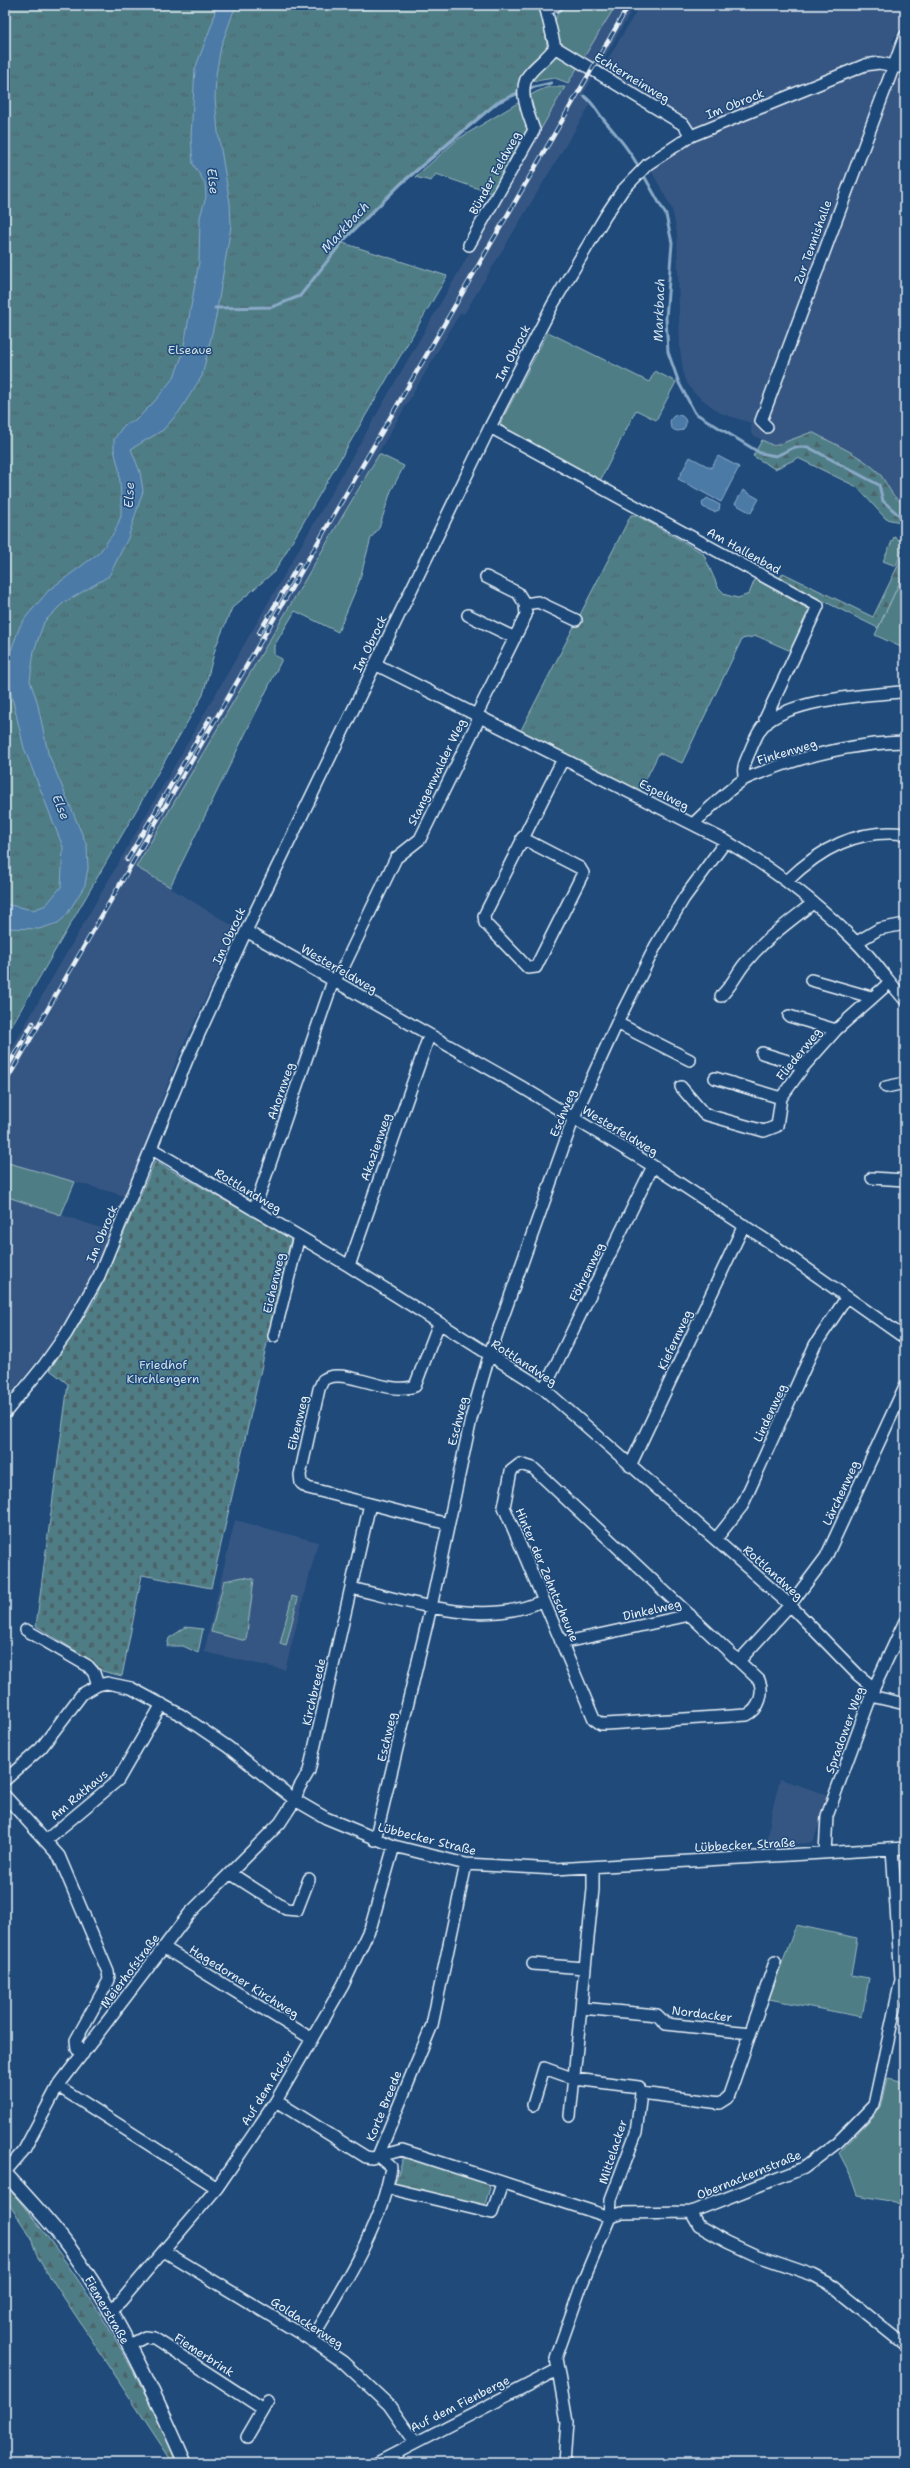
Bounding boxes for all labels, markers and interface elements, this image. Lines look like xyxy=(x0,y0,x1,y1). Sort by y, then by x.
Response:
street label: Echterneinweg xyxy=(591,49,673,107)
street label: Im Obrock xyxy=(704,85,767,123)
street label: Bünder Feldweg xyxy=(465,128,525,218)
water label: Else xyxy=(203,167,223,195)
water label: Markbach xyxy=(317,198,373,256)
street label: Zur Tennishalle xyxy=(790,198,836,286)
water label: Markbach xyxy=(649,278,669,342)
street label: Im Obrock xyxy=(492,322,534,384)
park label: Elseaue xyxy=(168,342,212,358)
water label: Else xyxy=(120,482,138,508)
street label: Am Hallenbad xyxy=(704,524,784,578)
street label: Im Obrock xyxy=(349,613,391,675)
street label: Stangenwalder Weg xyxy=(404,716,470,828)
street label: Finkenweg xyxy=(755,735,819,769)
street label: Espelweg xyxy=(636,776,692,814)
water label: Else xyxy=(48,792,74,822)
street label: Im Obrock xyxy=(209,905,249,967)
street label: Westerfeldweg xyxy=(298,941,380,997)
street label: Fliederweg xyxy=(773,1024,825,1084)
street label: Ahornweg xyxy=(264,1060,298,1122)
street label: Eschweg xyxy=(546,1087,580,1139)
street label: Westerfeldweg xyxy=(579,1102,661,1160)
street label: Akazienweg xyxy=(357,1111,395,1183)
street label: Rottlandweg xyxy=(212,1165,284,1217)
street label: Im Obrock xyxy=(83,1203,121,1265)
street label: Föhrenweg xyxy=(566,1240,608,1304)
street label: Eichenweg xyxy=(259,1251,289,1315)
street label: Kiefernweg xyxy=(654,1307,696,1373)
street label: Rottlandweg xyxy=(488,1336,560,1390)
park label: Friedhof Kirchlengern xyxy=(127,1357,199,1387)
street label: Lindenweg xyxy=(750,1381,790,1445)
street label: Eibenweg xyxy=(284,1394,312,1452)
street label: Eschweg xyxy=(444,1395,472,1447)
street label: Lärchenweg xyxy=(819,1458,863,1528)
street label: Hinter der Zehntscheune xyxy=(511,1506,583,1645)
street label: Rottlandweg xyxy=(740,1542,806,1604)
street label: Dinkelweg xyxy=(621,1596,683,1624)
street label: Kirchbreede xyxy=(298,1657,330,1727)
street label: Spradower Weg xyxy=(822,1684,868,1776)
street label: Eschweg xyxy=(374,1711,400,1763)
street label: Am Rathaus xyxy=(47,1766,111,1824)
street label: Lübbecker Straße xyxy=(376,1819,478,1859)
street label: Lübbecker Straße xyxy=(694,1834,796,1856)
street label: Meierhofstraße xyxy=(97,1930,163,2011)
street label: Hagedorner Kirchweg xyxy=(186,1942,302,2022)
street label: Nordacker xyxy=(671,2002,733,2026)
street label: Auf dem Acker xyxy=(237,2047,297,2129)
street label: Korte Breede xyxy=(363,2068,406,2144)
street label: Mittelacker xyxy=(595,2117,631,2186)
street label: Obernackernstraße xyxy=(694,2147,804,2203)
street label: Fiemerstraße xyxy=(81,2273,133,2347)
street label: Goldackerweg xyxy=(268,2294,346,2352)
street label: Fiemerbrink xyxy=(171,2330,237,2380)
street label: Auf dem Fienberge xyxy=(408,2372,513,2436)

